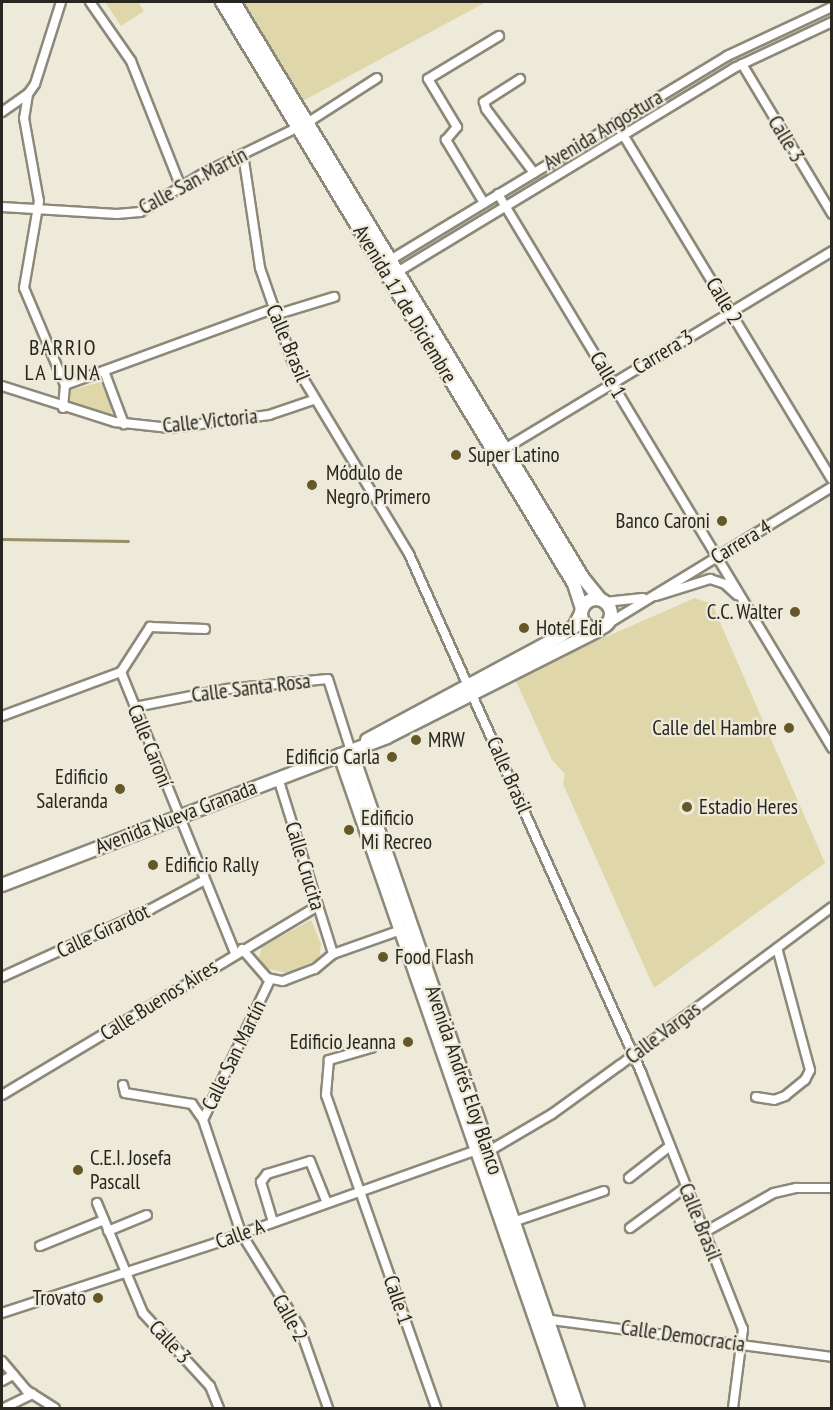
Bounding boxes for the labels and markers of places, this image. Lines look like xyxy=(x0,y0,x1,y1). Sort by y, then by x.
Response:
place label: Super Latino xyxy=(468,442,560,468)
marker: Super Latino xyxy=(449,448,463,462)
place label: Módulo de Negro Primero xyxy=(326,460,431,510)
marker: Módulo de Negro Primero xyxy=(303,476,321,494)
place label: Banco Caroni xyxy=(616,508,710,534)
marker: Banco Caroni xyxy=(715,514,729,528)
place label: C.C. Walter xyxy=(705,599,783,625)
marker: C.C. Walter xyxy=(788,605,802,619)
place label: Hotel Edi xyxy=(536,615,603,641)
marker: Hotel Edi xyxy=(517,621,531,635)
place label: Calle del Hambre xyxy=(652,715,777,741)
marker: Calle del Hambre xyxy=(782,721,796,735)
place label: MRW xyxy=(428,727,465,753)
marker: MRW xyxy=(409,733,423,747)
place label: Edificio Carla xyxy=(286,744,380,770)
marker: Edificio Carla xyxy=(385,750,399,764)
place label: Edificio Saleranda xyxy=(36,764,108,814)
marker: Edificio Saleranda xyxy=(113,782,127,796)
place label: Estadio Heres xyxy=(699,794,798,820)
marker: Estadio Heres xyxy=(680,800,694,814)
place label: Edificio Mi Recreo xyxy=(361,805,432,855)
marker: Edificio Mi Recreo xyxy=(342,823,356,837)
place label: Edificio Rally xyxy=(165,852,259,878)
marker: Edificio Rally xyxy=(146,858,160,872)
place label: Food Flash xyxy=(395,944,474,970)
marker: Food Flash xyxy=(376,950,390,964)
place label: Edificio Jeanna xyxy=(290,1029,396,1055)
marker: Edificio Jeanna xyxy=(401,1035,415,1049)
place label: C.E.I. Josefa Pascall xyxy=(90,1145,173,1195)
marker: C.E.I. Josefa Pascall xyxy=(71,1163,85,1177)
place label: Trovato xyxy=(33,1285,86,1311)
marker: Trovato xyxy=(91,1291,105,1305)

